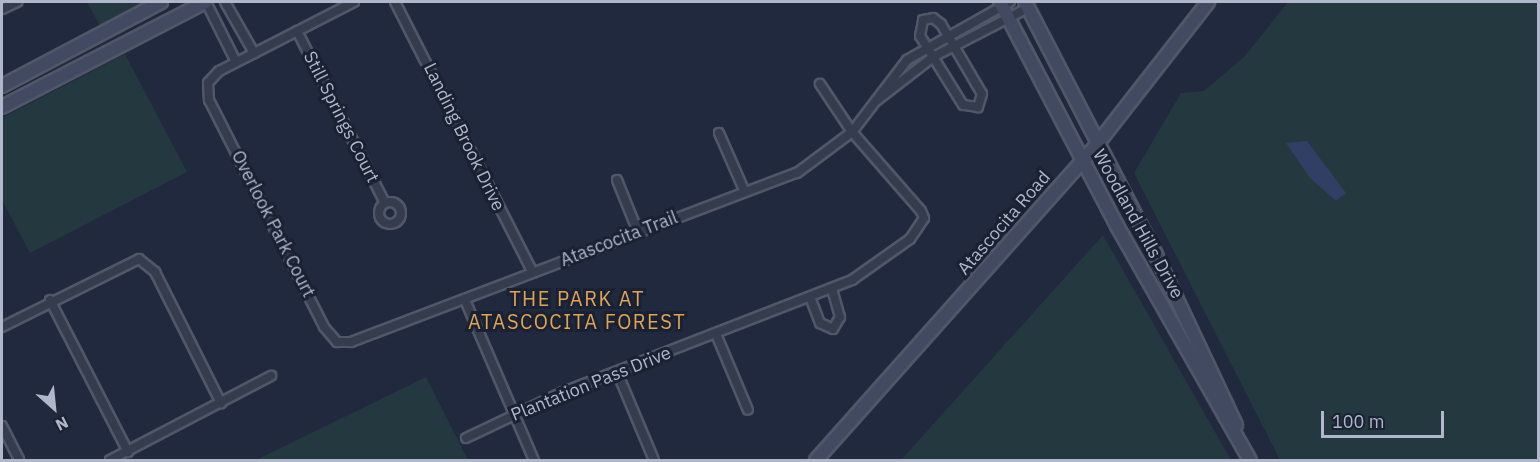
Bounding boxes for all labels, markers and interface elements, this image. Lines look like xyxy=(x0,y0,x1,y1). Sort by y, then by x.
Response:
street label: Still Springs Court xyxy=(299,48,383,186)
street label: Landing Brook Drive xyxy=(419,60,509,214)
street label: Woodland Hills Drive xyxy=(1088,146,1188,302)
street label: Overlook Park Court xyxy=(227,147,319,301)
street label: Atascocita Road xyxy=(953,167,1055,279)
street label: Atascocita Trail xyxy=(557,207,681,271)
district label: THE PARK AT ATASCOCITA FOREST xyxy=(468,286,686,333)
street label: Plantation Pass Drive xyxy=(508,342,674,426)
north arrow xyxy=(24,378,84,438)
scale bar xyxy=(1324,399,1447,437)
text: 100 m xyxy=(1332,410,1384,433)
text: N xyxy=(52,412,72,436)

